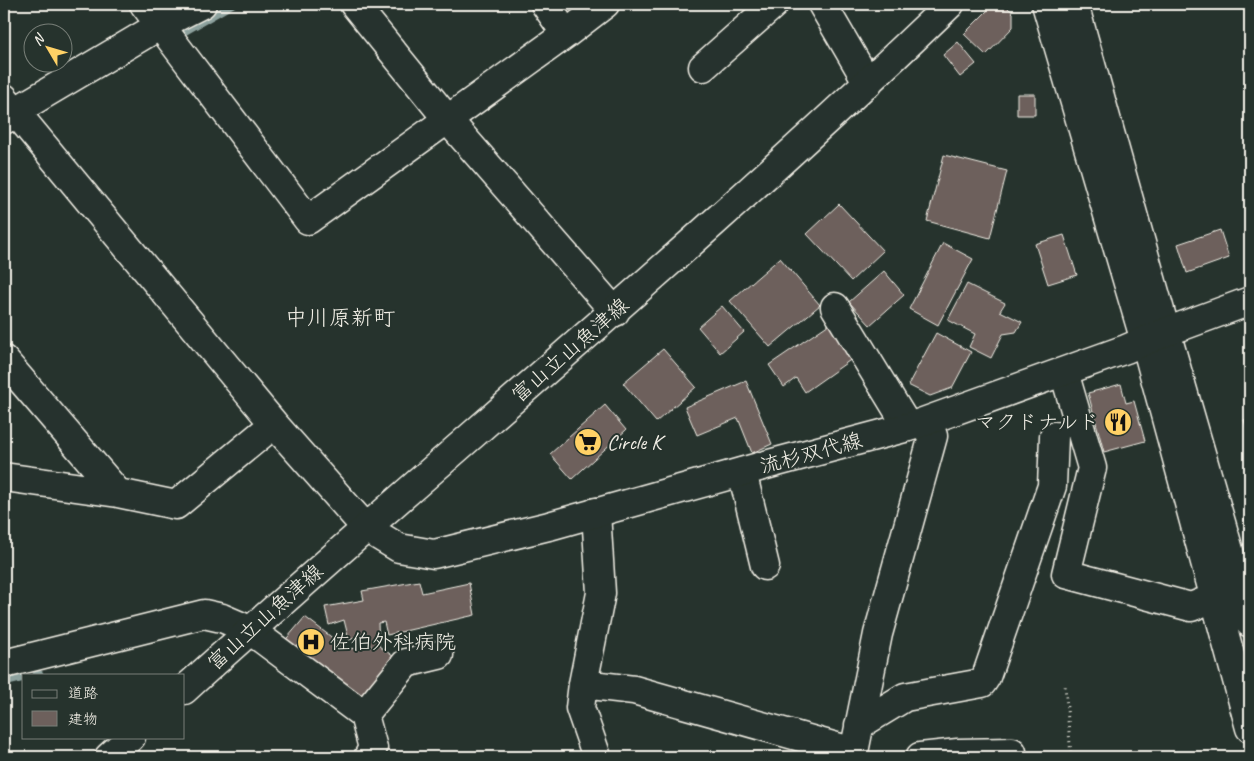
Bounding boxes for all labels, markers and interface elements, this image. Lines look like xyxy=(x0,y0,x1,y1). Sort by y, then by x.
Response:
north arrow xyxy=(22,22,72,72)
text: N xyxy=(29,30,49,49)
street label: 富山立山魚津線 xyxy=(506,292,634,408)
district label: 中川原新町 xyxy=(285,304,395,332)
restaurant icon: マクドナルド xyxy=(1103,407,1133,437)
place label: マクドナルド xyxy=(975,409,1099,435)
supermarket icon: Circle K xyxy=(573,427,603,457)
street label: 流杉双代線 xyxy=(757,427,865,479)
place label: Circle K xyxy=(607,429,666,455)
street label: 富山立山魚津線 xyxy=(202,558,328,676)
hospital icon: 佐伯外科病院 xyxy=(296,627,326,657)
place label: 佐伯外科病院 xyxy=(330,629,456,655)
legend xyxy=(22,674,185,738)
text: 道路 xyxy=(68,684,98,703)
text: 建物 xyxy=(68,710,98,729)

